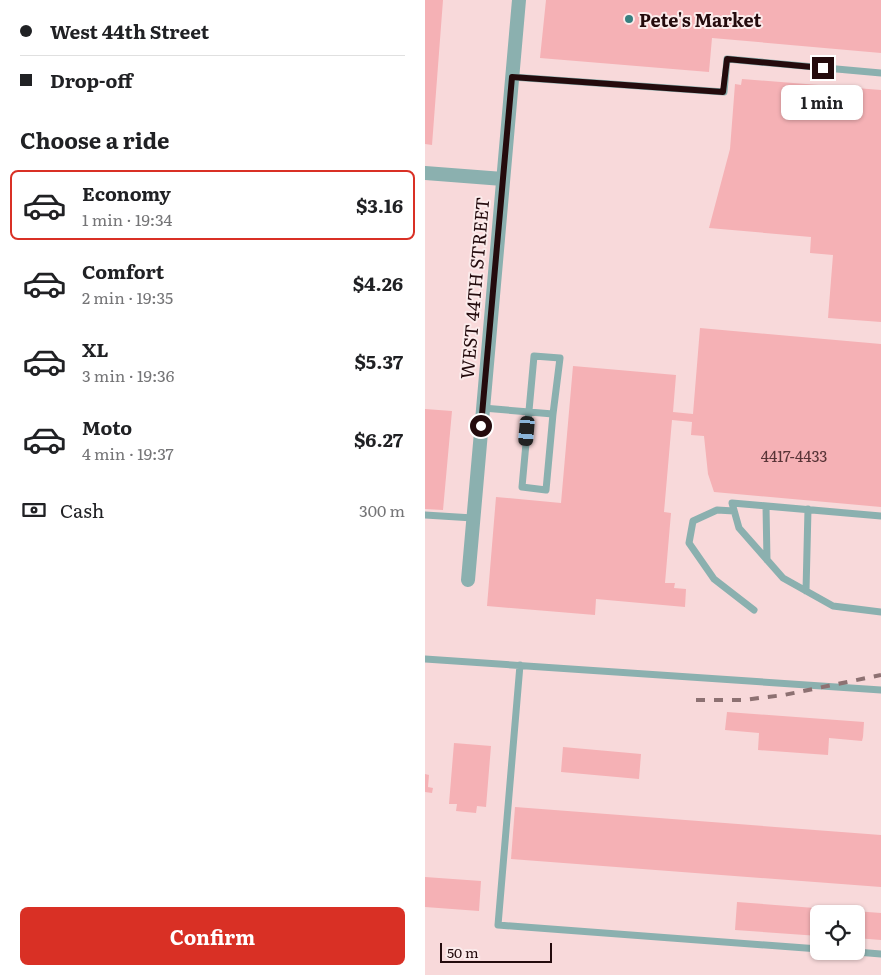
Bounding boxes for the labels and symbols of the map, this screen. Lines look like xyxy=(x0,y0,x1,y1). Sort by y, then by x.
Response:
place label: Pete's Market xyxy=(639,6,761,33)
marker: Pete's Market xyxy=(623,13,635,25)
route end xyxy=(812,57,834,79)
callout: 1 min xyxy=(782,86,864,120)
street label: WEST 44TH STREET xyxy=(453,196,495,380)
route start xyxy=(470,415,492,437)
car xyxy=(518,415,535,447)
house number: 4417-4433 xyxy=(761,444,827,467)
scale bar xyxy=(440,940,553,963)

